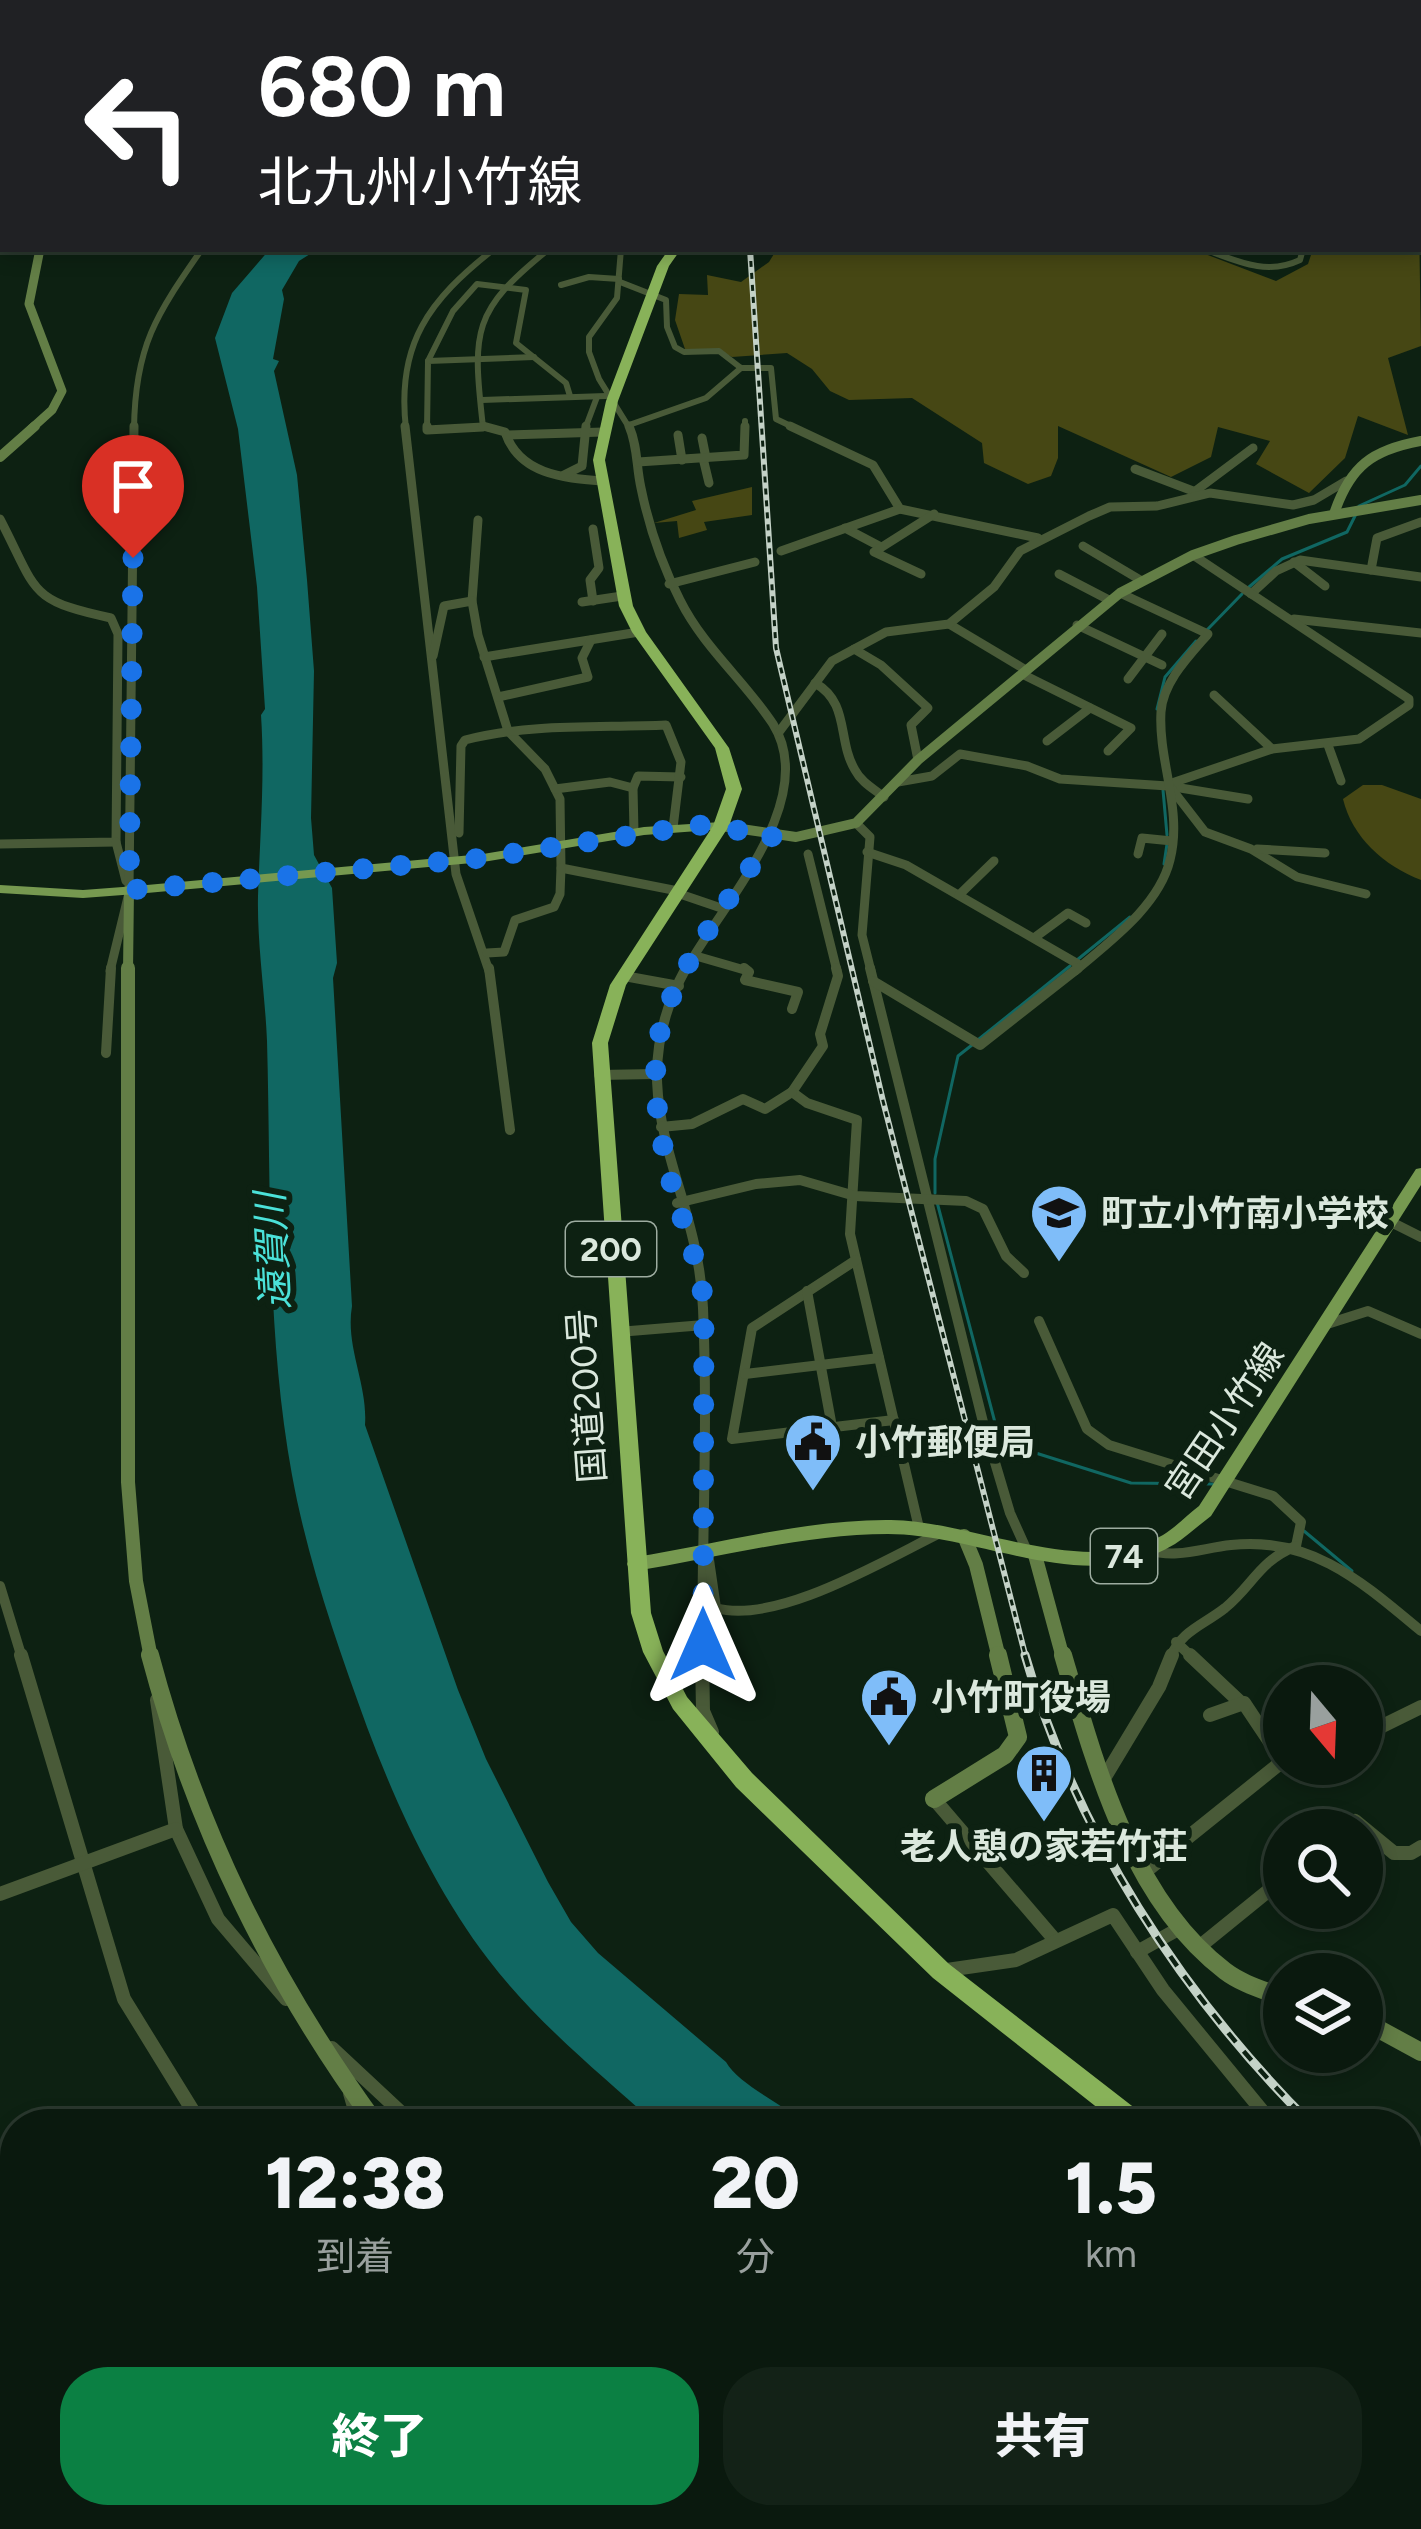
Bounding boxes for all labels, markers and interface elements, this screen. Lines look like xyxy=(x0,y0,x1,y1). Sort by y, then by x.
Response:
text: 680 m xyxy=(258,36,506,137)
icon: left xyxy=(60,48,216,204)
text: 北九州小竹線 xyxy=(258,150,582,215)
pin xyxy=(82,435,184,558)
icon: arrive xyxy=(100,453,166,519)
school or university icon: 町立小竹南小学校 xyxy=(1028,1182,1090,1264)
water label: 遠賀川 xyxy=(246,1187,299,1311)
place label: 町立小竹南小学校 xyxy=(1101,1192,1389,1235)
road number: 200 xyxy=(566,1222,656,1276)
street label: 国道200号 xyxy=(559,1308,614,1484)
street label: 宮田小竹線 xyxy=(1156,1335,1293,1508)
public building icon: 小竹郵便局 xyxy=(782,1411,844,1493)
place label: 小竹郵便局 xyxy=(855,1421,1035,1464)
road number: 74 xyxy=(1091,1529,1157,1583)
position arrow xyxy=(640,1582,766,1708)
north arrow xyxy=(1263,1665,1383,1785)
map controls xyxy=(1263,1665,1383,2073)
public building icon: 小竹町役場 xyxy=(858,1666,920,1748)
place label: 小竹町役場 xyxy=(931,1676,1111,1719)
building icon: 老人憩の家若竹荘 xyxy=(1013,1742,1075,1824)
button: search xyxy=(1263,1809,1383,1929)
place label: 老人憩の家若竹荘 xyxy=(900,1825,1188,1868)
button: layers xyxy=(1263,1953,1383,2073)
text: 12:38 xyxy=(265,2140,446,2226)
text: 20 xyxy=(711,2140,800,2226)
text: 1.5 xyxy=(1065,2145,1157,2231)
text: km xyxy=(1085,2230,1137,2277)
text: 到着 xyxy=(316,2233,394,2280)
text: 分 xyxy=(736,2233,775,2280)
button: 終了 xyxy=(60,2367,699,2505)
button: 共有 xyxy=(723,2367,1362,2505)

